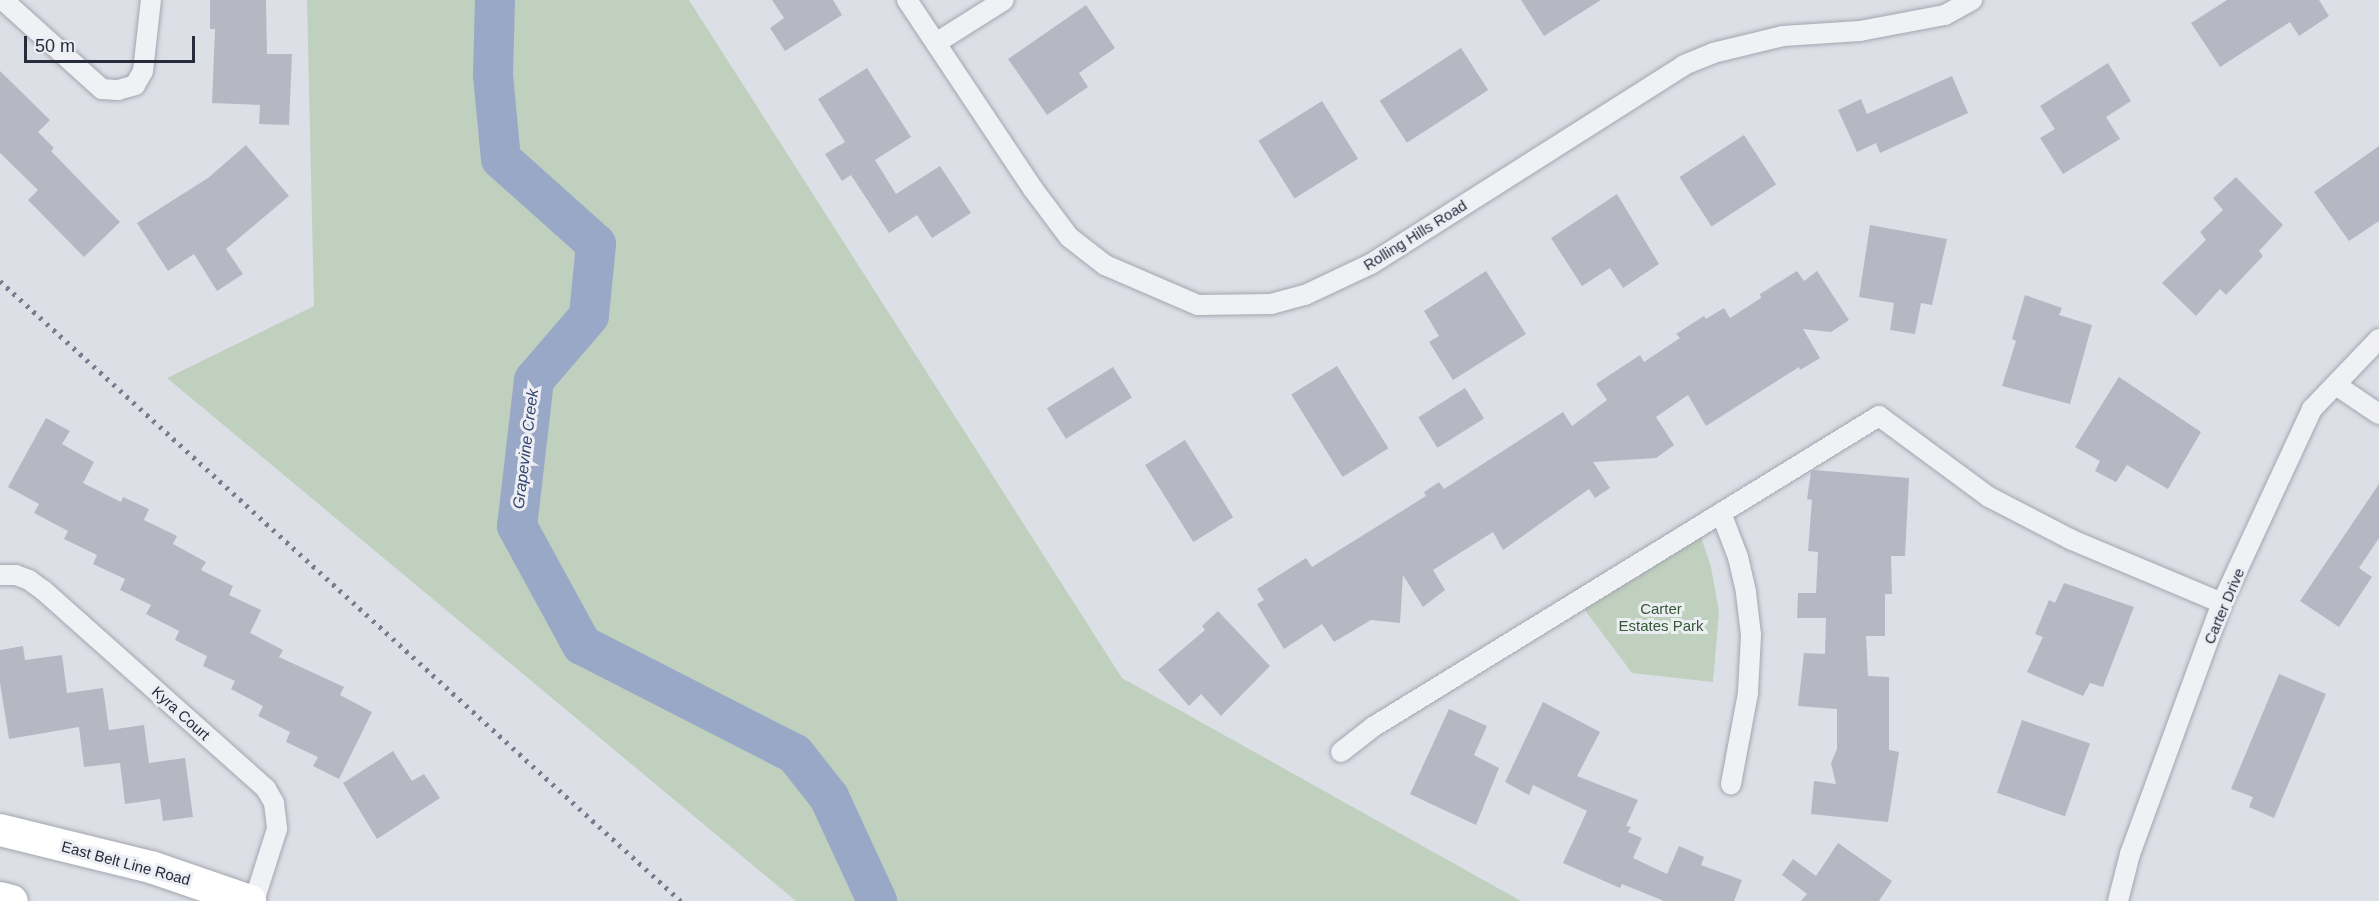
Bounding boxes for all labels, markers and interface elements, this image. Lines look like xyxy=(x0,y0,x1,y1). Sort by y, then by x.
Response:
scale bar xyxy=(27,24,198,62)
text: 50 m xyxy=(35,36,75,56)
street label: Rolling Hills Road xyxy=(1360,196,1470,274)
water label: Grapevine Creek xyxy=(509,388,543,510)
street label: Carter Drive xyxy=(2200,565,2248,647)
park label: Carter Estates Park xyxy=(1618,599,1704,634)
street label: Kyra Court xyxy=(148,682,214,744)
street label: East Belt Line Road xyxy=(60,837,192,889)

